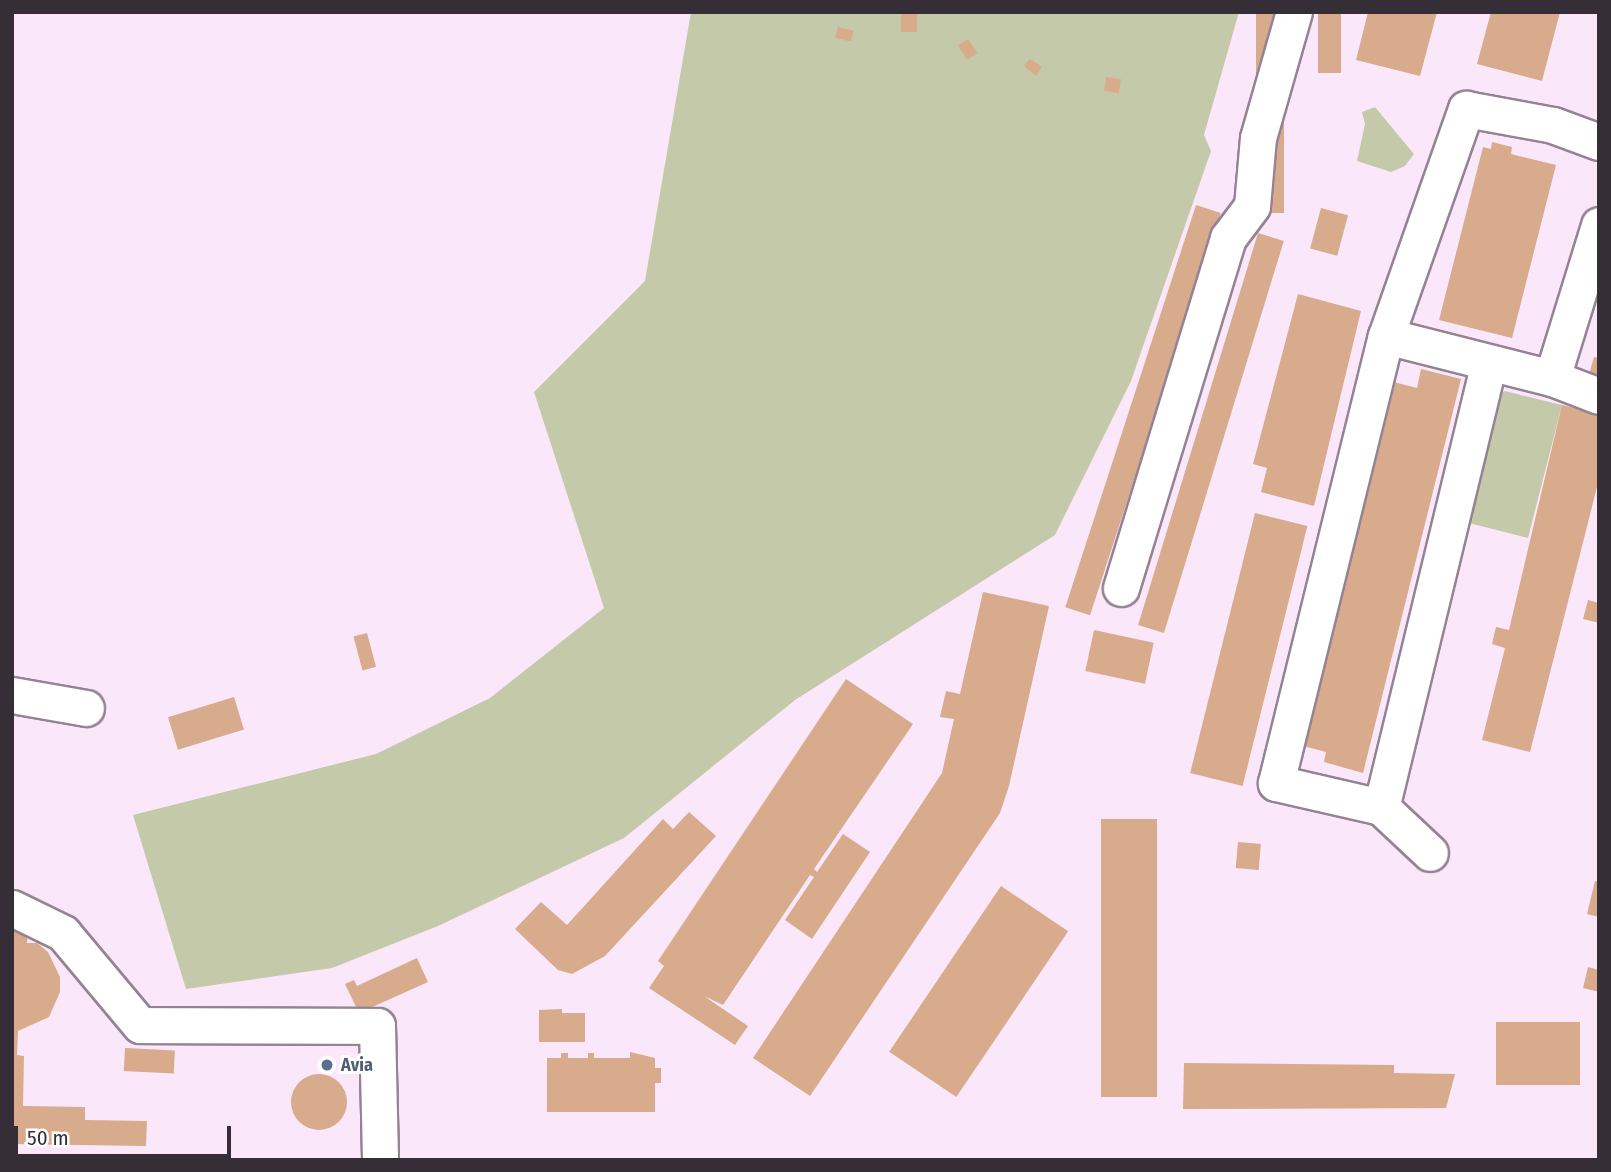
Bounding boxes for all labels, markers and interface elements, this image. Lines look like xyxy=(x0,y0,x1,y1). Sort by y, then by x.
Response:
place label: Avia xyxy=(341,1054,373,1076)
marker: Avia xyxy=(319,1057,335,1073)
scale bar xyxy=(18,1112,234,1156)
text: 50 m xyxy=(27,1125,69,1151)

